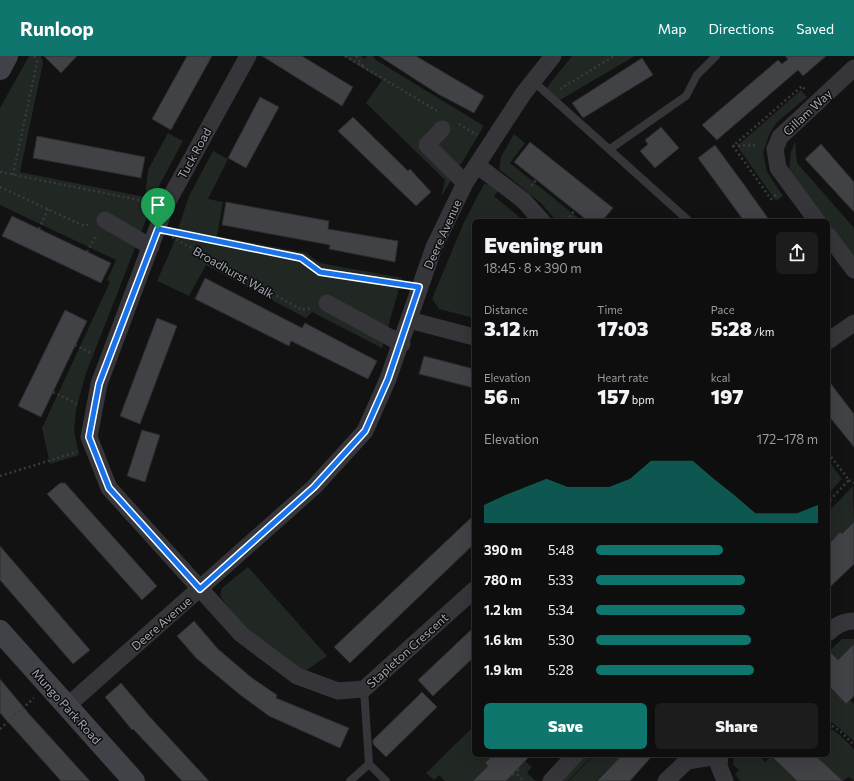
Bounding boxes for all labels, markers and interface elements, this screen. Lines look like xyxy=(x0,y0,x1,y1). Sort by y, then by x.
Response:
text: Runloop xyxy=(20,17,94,40)
text: Map xyxy=(658,20,687,37)
text: Directions xyxy=(709,20,774,37)
text: Saved xyxy=(796,20,834,37)
street label: Gillam Way xyxy=(780,86,834,138)
street label: Tuck Road xyxy=(174,125,214,181)
pin xyxy=(141,188,175,229)
icon: arrive xyxy=(147,194,169,216)
street label: Deere Avenue xyxy=(420,197,464,271)
text: Evening run xyxy=(484,231,603,258)
button: share xyxy=(776,232,818,274)
street label: Broadhurst Walk xyxy=(191,243,277,301)
text: 18:45 · 8 × 390 m xyxy=(484,260,582,276)
text: Distance xyxy=(484,303,528,316)
text: Time xyxy=(597,303,623,316)
text: Pace xyxy=(711,303,735,316)
text: 3.12 xyxy=(484,316,521,340)
text: 17:03 xyxy=(597,316,649,340)
text: 5:28 xyxy=(711,316,752,340)
text: km xyxy=(521,325,538,338)
text: /km xyxy=(752,325,774,338)
text: Elevation xyxy=(484,371,530,384)
text: Heart rate xyxy=(597,371,648,384)
text: kcal xyxy=(711,371,730,384)
text: 56 xyxy=(484,384,508,408)
text: 157 xyxy=(597,384,630,408)
text: 197 xyxy=(711,384,743,408)
text: m xyxy=(508,393,520,406)
text: bpm xyxy=(630,393,654,406)
text: Elevation xyxy=(484,431,539,447)
text: 172–178 m xyxy=(757,431,818,447)
text: 390 m xyxy=(484,542,522,558)
text: 5:48 xyxy=(548,542,574,558)
text: 780 m xyxy=(484,572,522,588)
text: 5:33 xyxy=(548,572,573,588)
street label: Deere Avenue xyxy=(128,593,194,653)
text: 1.2 km xyxy=(484,602,522,618)
text: 5:34 xyxy=(548,602,574,618)
street label: Stapleton Crescent xyxy=(364,610,451,690)
text: 1.6 km xyxy=(484,632,522,648)
text: 5:30 xyxy=(548,632,574,648)
text: 1.9 km xyxy=(484,662,522,678)
text: 5:28 xyxy=(548,662,574,678)
street label: Mungo Park Road xyxy=(30,666,104,747)
button: Save xyxy=(484,703,647,749)
button: Share xyxy=(655,703,818,749)

